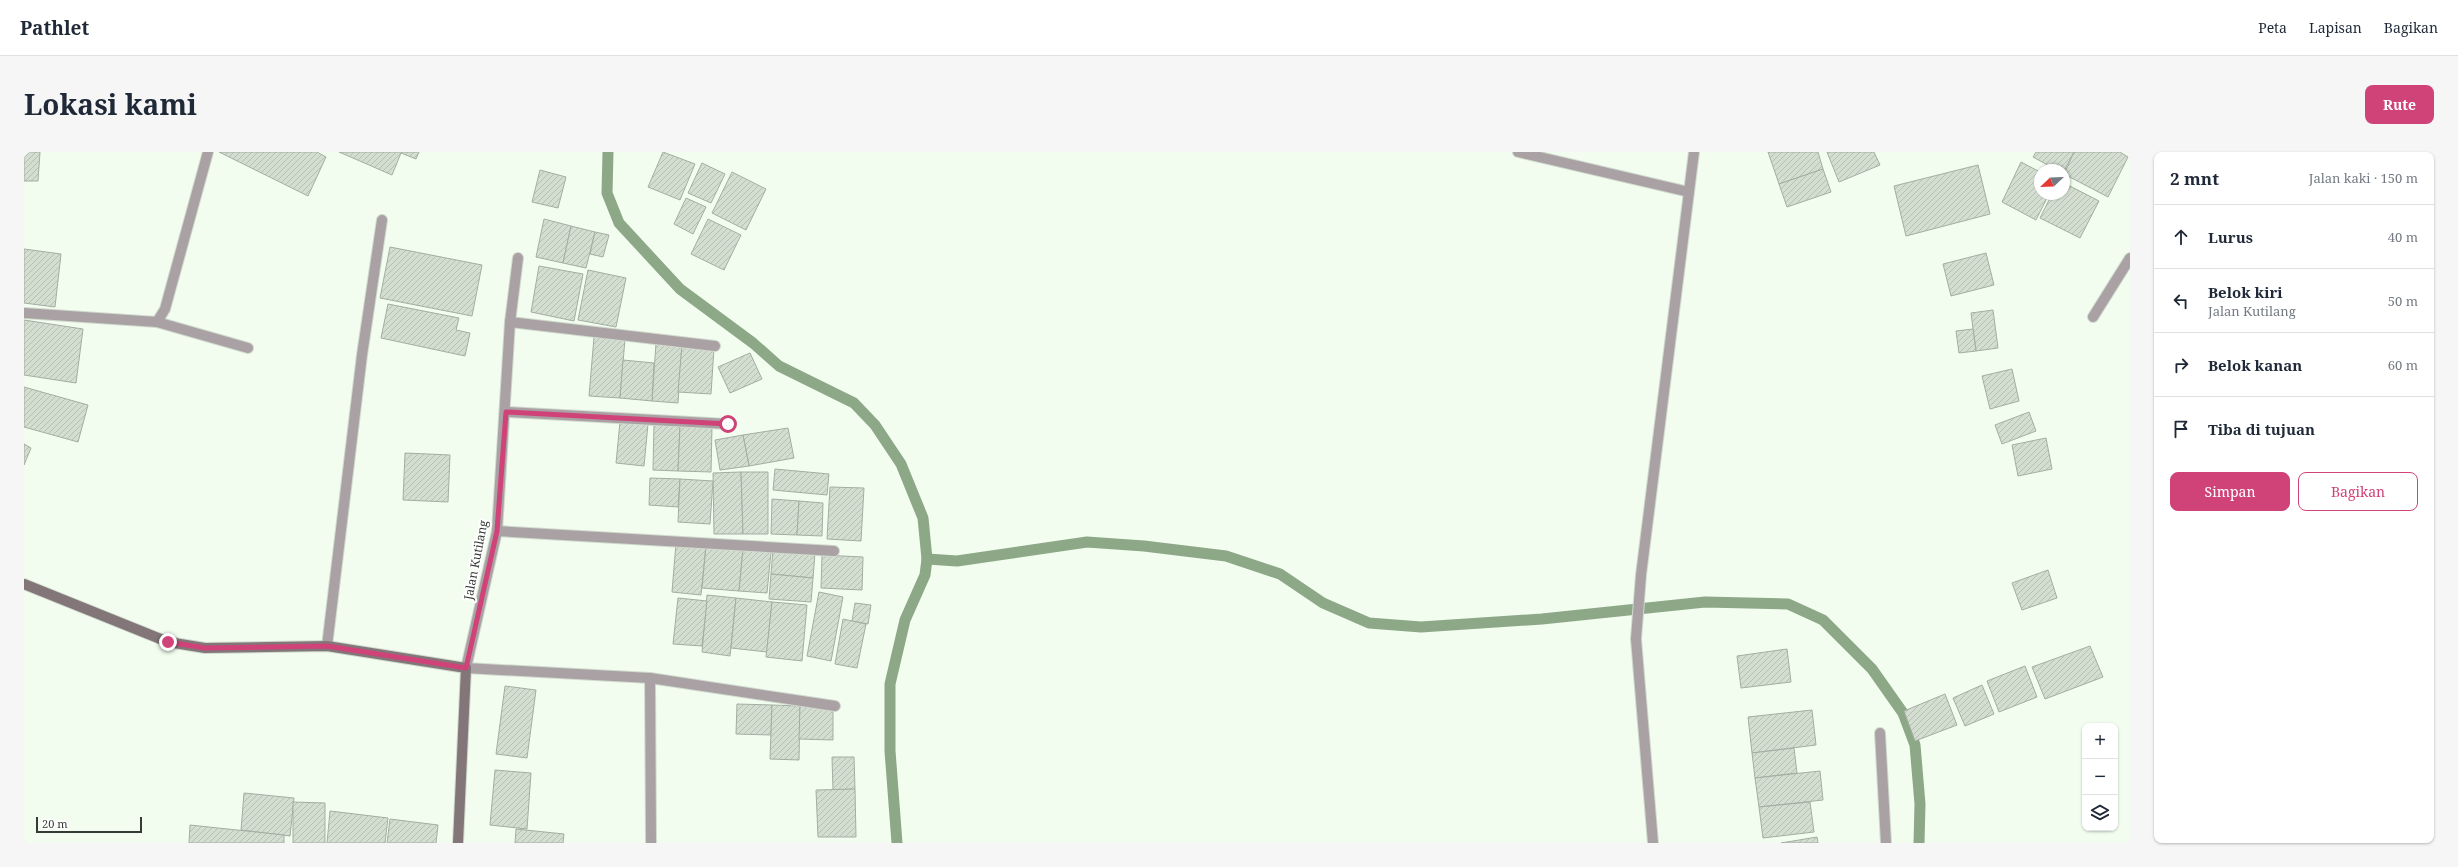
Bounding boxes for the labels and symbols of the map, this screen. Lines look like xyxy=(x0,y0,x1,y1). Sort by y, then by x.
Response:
north arrow xyxy=(2034,164,2070,200)
route start xyxy=(719,415,737,433)
street label: Jalan Kutilang xyxy=(459,518,492,602)
route end xyxy=(159,633,177,651)
scale bar xyxy=(36,815,142,834)

